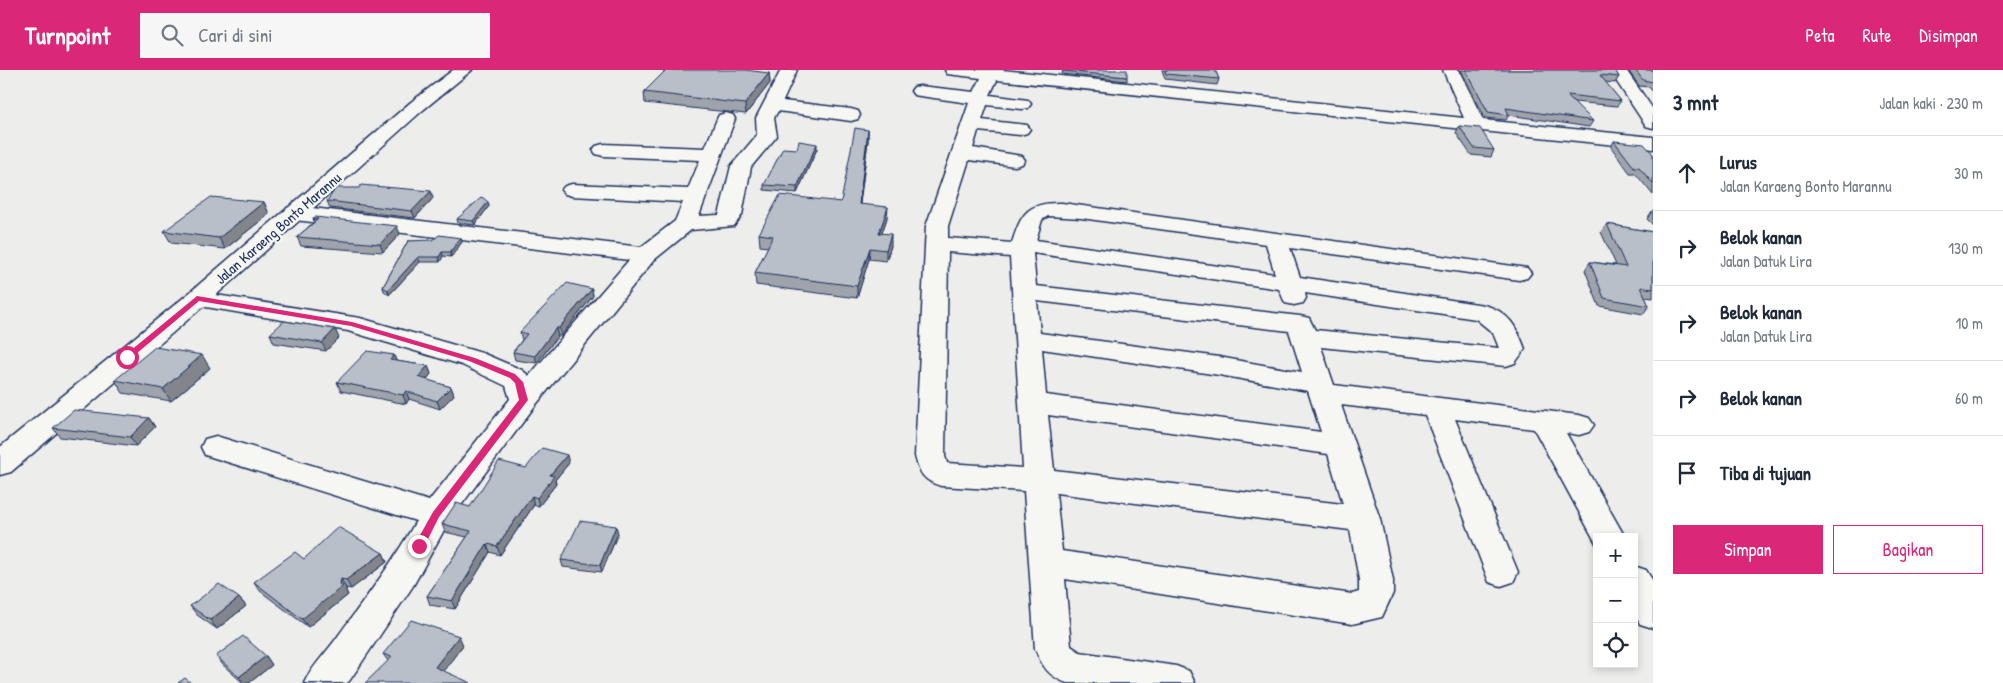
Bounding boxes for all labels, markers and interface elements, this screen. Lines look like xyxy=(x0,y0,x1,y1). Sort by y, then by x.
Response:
search box xyxy=(140,13,490,58)
text: Turnpoint xyxy=(25,19,110,51)
icon: search xyxy=(158,21,186,49)
text: Cari di sini xyxy=(198,22,273,48)
text: Peta xyxy=(1806,23,1835,48)
text: Rute xyxy=(1863,23,1891,48)
text: Disimpan xyxy=(1919,23,1978,48)
text: 3 mnt xyxy=(1673,88,1718,117)
text: Jalan kaki · 230 m xyxy=(1879,92,1983,114)
text: Lurus xyxy=(1720,149,1757,175)
icon: ahead xyxy=(1673,159,1701,187)
text: 30 m xyxy=(1954,162,1983,184)
street label: Jalan Karaeng Bonto Marannu xyxy=(210,167,346,289)
text: Jalan Karaeng Bonto Marannu xyxy=(1720,175,1892,197)
text: Belok kanan xyxy=(1720,224,1802,250)
icon: right xyxy=(1673,234,1701,262)
text: 130 m xyxy=(1948,237,1983,259)
text: Jalan Datuk Lira xyxy=(1720,250,1812,272)
text: Belok kanan xyxy=(1720,299,1802,325)
icon: right xyxy=(1673,309,1701,337)
text: 10 m xyxy=(1955,312,1983,334)
text: Jalan Datuk Lira xyxy=(1720,325,1812,347)
route start xyxy=(116,346,139,369)
icon: right xyxy=(1673,384,1701,412)
text: Belok kanan xyxy=(1720,385,1802,411)
text: 60 m xyxy=(1955,387,1983,409)
icon: arrive xyxy=(1673,459,1701,487)
text: Tiba di tujuan xyxy=(1720,460,1811,486)
button: Simpan xyxy=(1673,525,1823,574)
button: Bagikan xyxy=(1833,525,1983,574)
map controls xyxy=(1593,533,1638,668)
button: + xyxy=(1593,533,1638,578)
route end xyxy=(408,535,431,558)
button: − xyxy=(1593,578,1638,623)
button: locate xyxy=(1593,623,1638,668)

